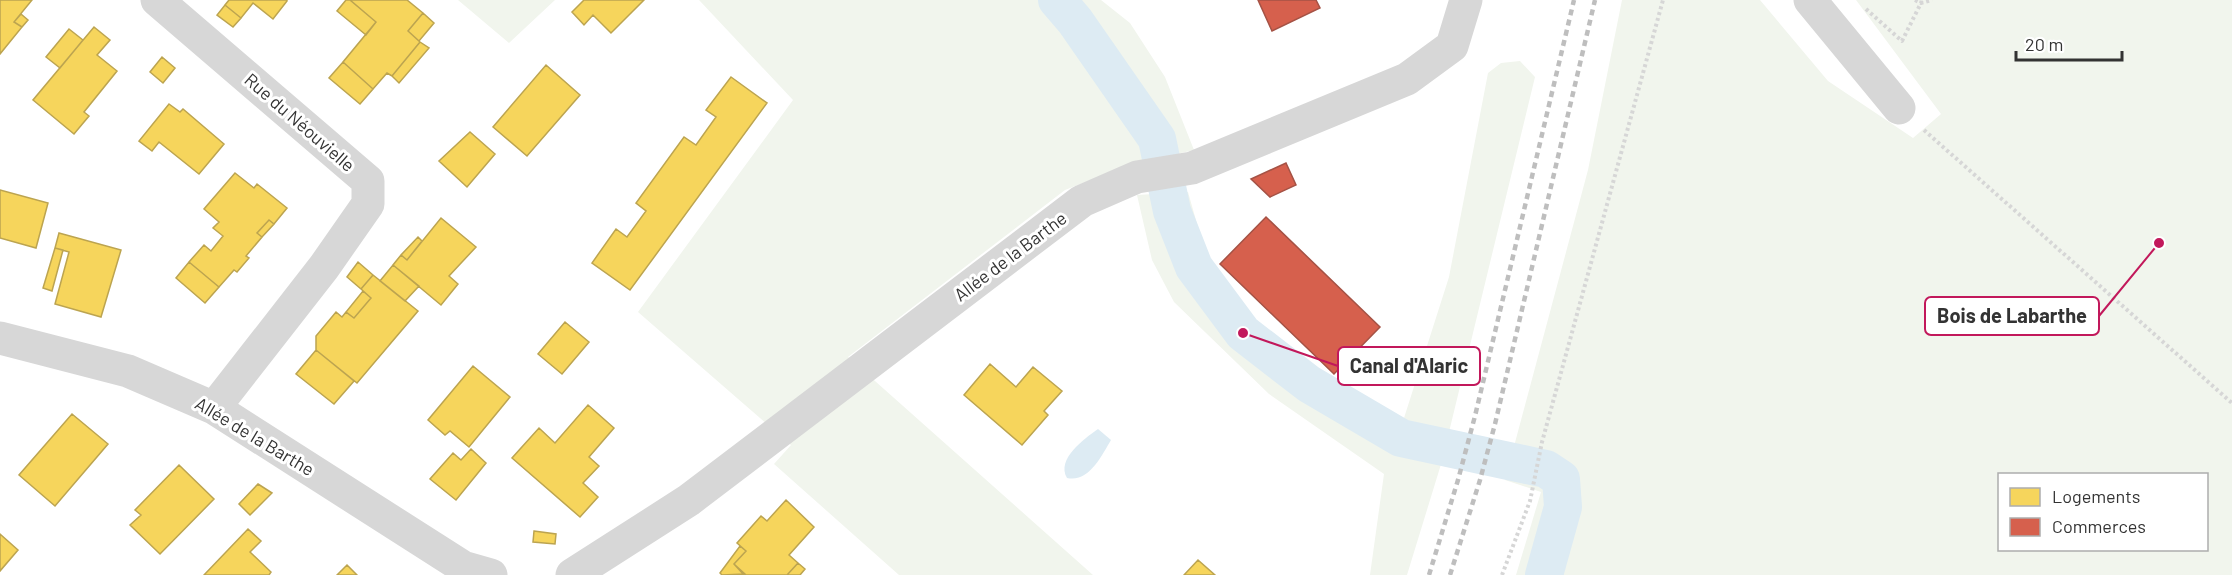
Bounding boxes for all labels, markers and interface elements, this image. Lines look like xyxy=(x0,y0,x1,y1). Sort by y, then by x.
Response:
scale bar xyxy=(2016,24,2122,62)
text: 20 m xyxy=(2025,33,2063,55)
street label: Rue du Néouvielle xyxy=(240,68,360,176)
street label: Allée de la Barthe xyxy=(950,207,1070,305)
callout: Bois de Labarthe xyxy=(1925,297,2099,335)
text: Bois de Labarthe xyxy=(1937,303,2087,327)
callout: Canal d'Alaric xyxy=(1338,347,1480,385)
text: Canal d'Alaric xyxy=(1350,353,1468,377)
street label: Allée de la Barthe xyxy=(192,392,318,480)
legend xyxy=(1998,473,2208,551)
text: Logements xyxy=(2052,485,2141,507)
text: Commerces xyxy=(2052,515,2146,537)

